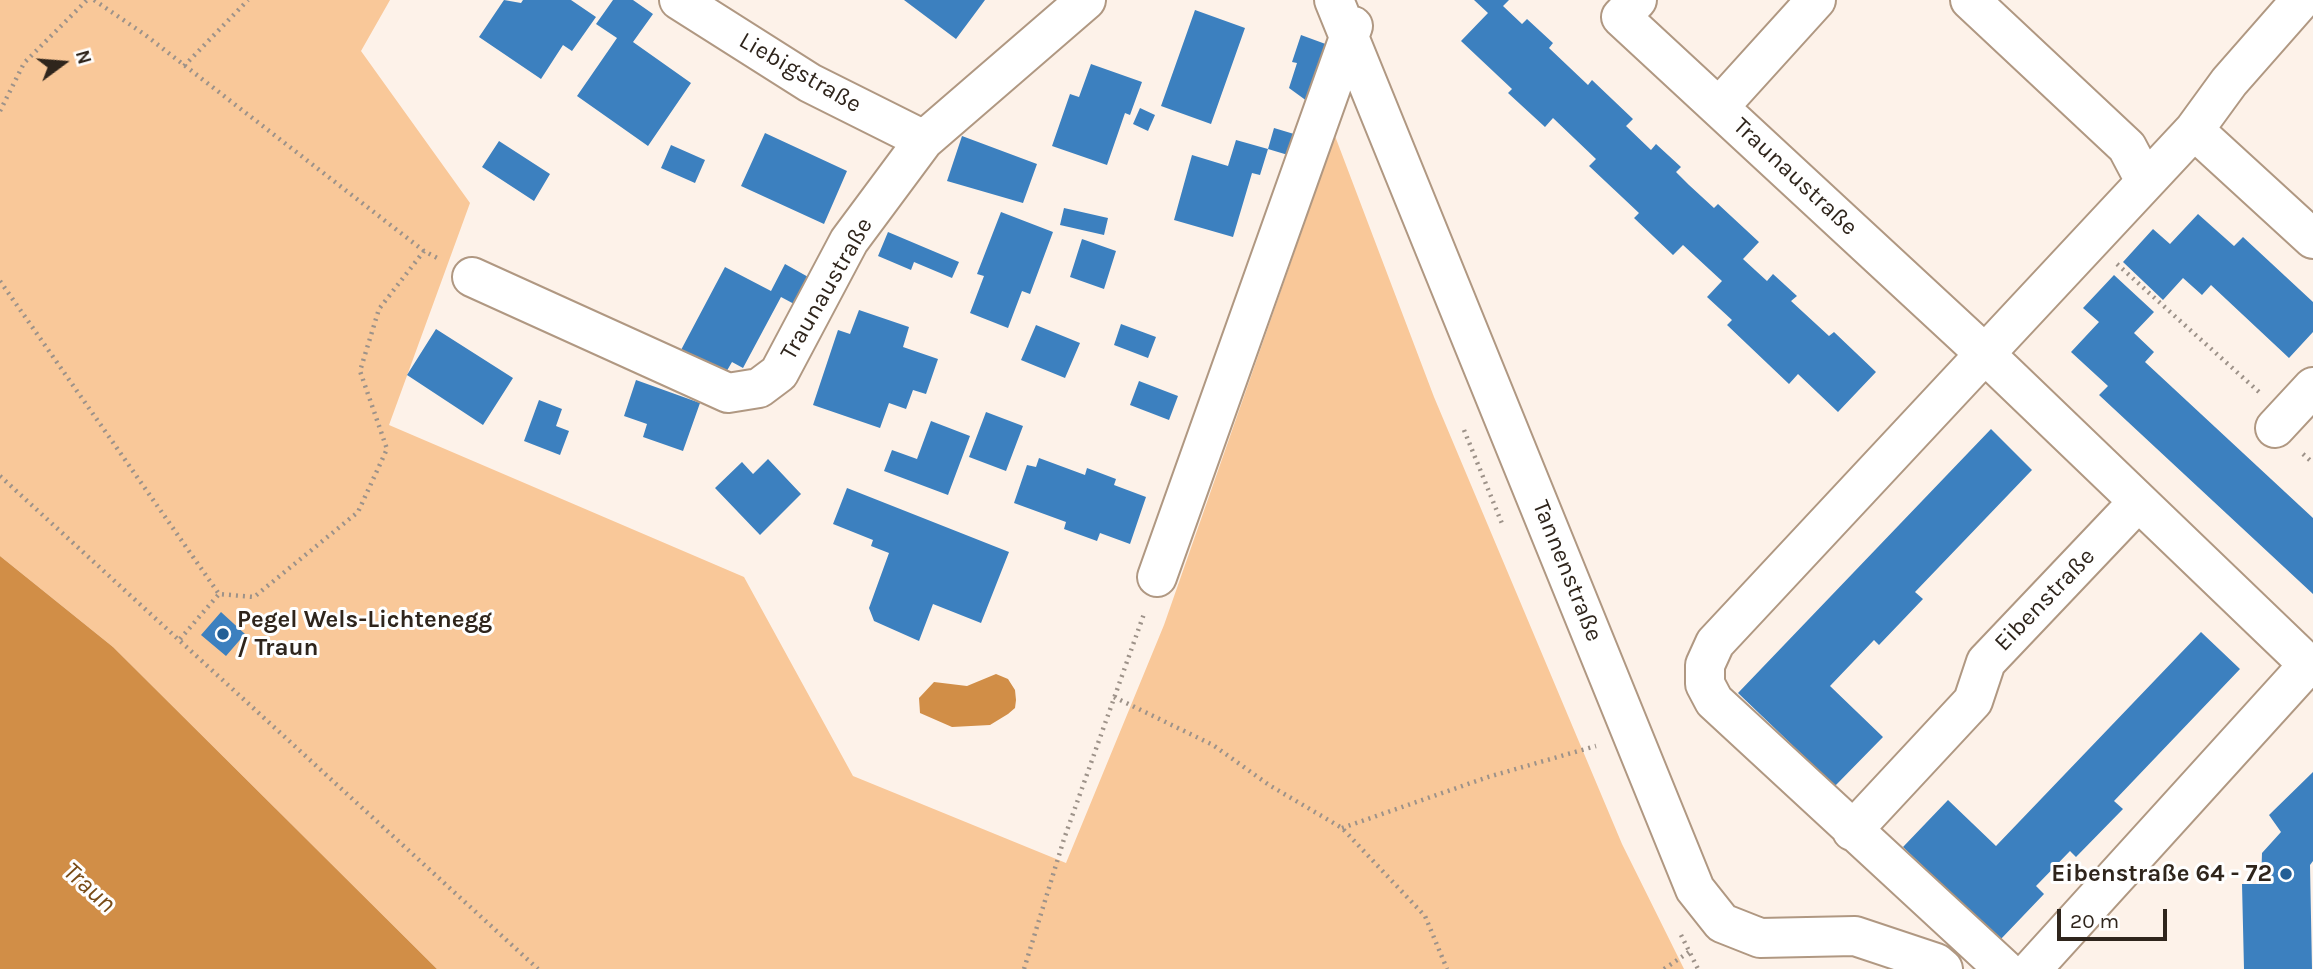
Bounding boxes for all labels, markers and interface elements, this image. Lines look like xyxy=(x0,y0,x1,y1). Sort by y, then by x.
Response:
street label: Liebigstraße xyxy=(734,26,866,120)
north arrow xyxy=(28,28,98,98)
text: N xyxy=(71,48,96,67)
street label: Traunaustraße xyxy=(1727,112,1863,242)
street label: Traunaustraße xyxy=(775,213,879,365)
street label: Tannenstraße xyxy=(1526,496,1608,646)
street label: Eibenstraße xyxy=(1989,542,2101,658)
place label: Pegel Wels-Lichtenegg / Traun xyxy=(237,606,492,662)
marker: Pegel Wels-Lichtenegg / Traun xyxy=(215,626,231,642)
water label: Traun xyxy=(56,856,122,920)
place label: Eibenstraße 64 - 72 xyxy=(2051,860,2272,888)
marker: Eibenstraße 64 - 72 xyxy=(2278,866,2294,882)
scale bar xyxy=(2061,895,2171,939)
text: 20 m xyxy=(2070,909,2119,933)

